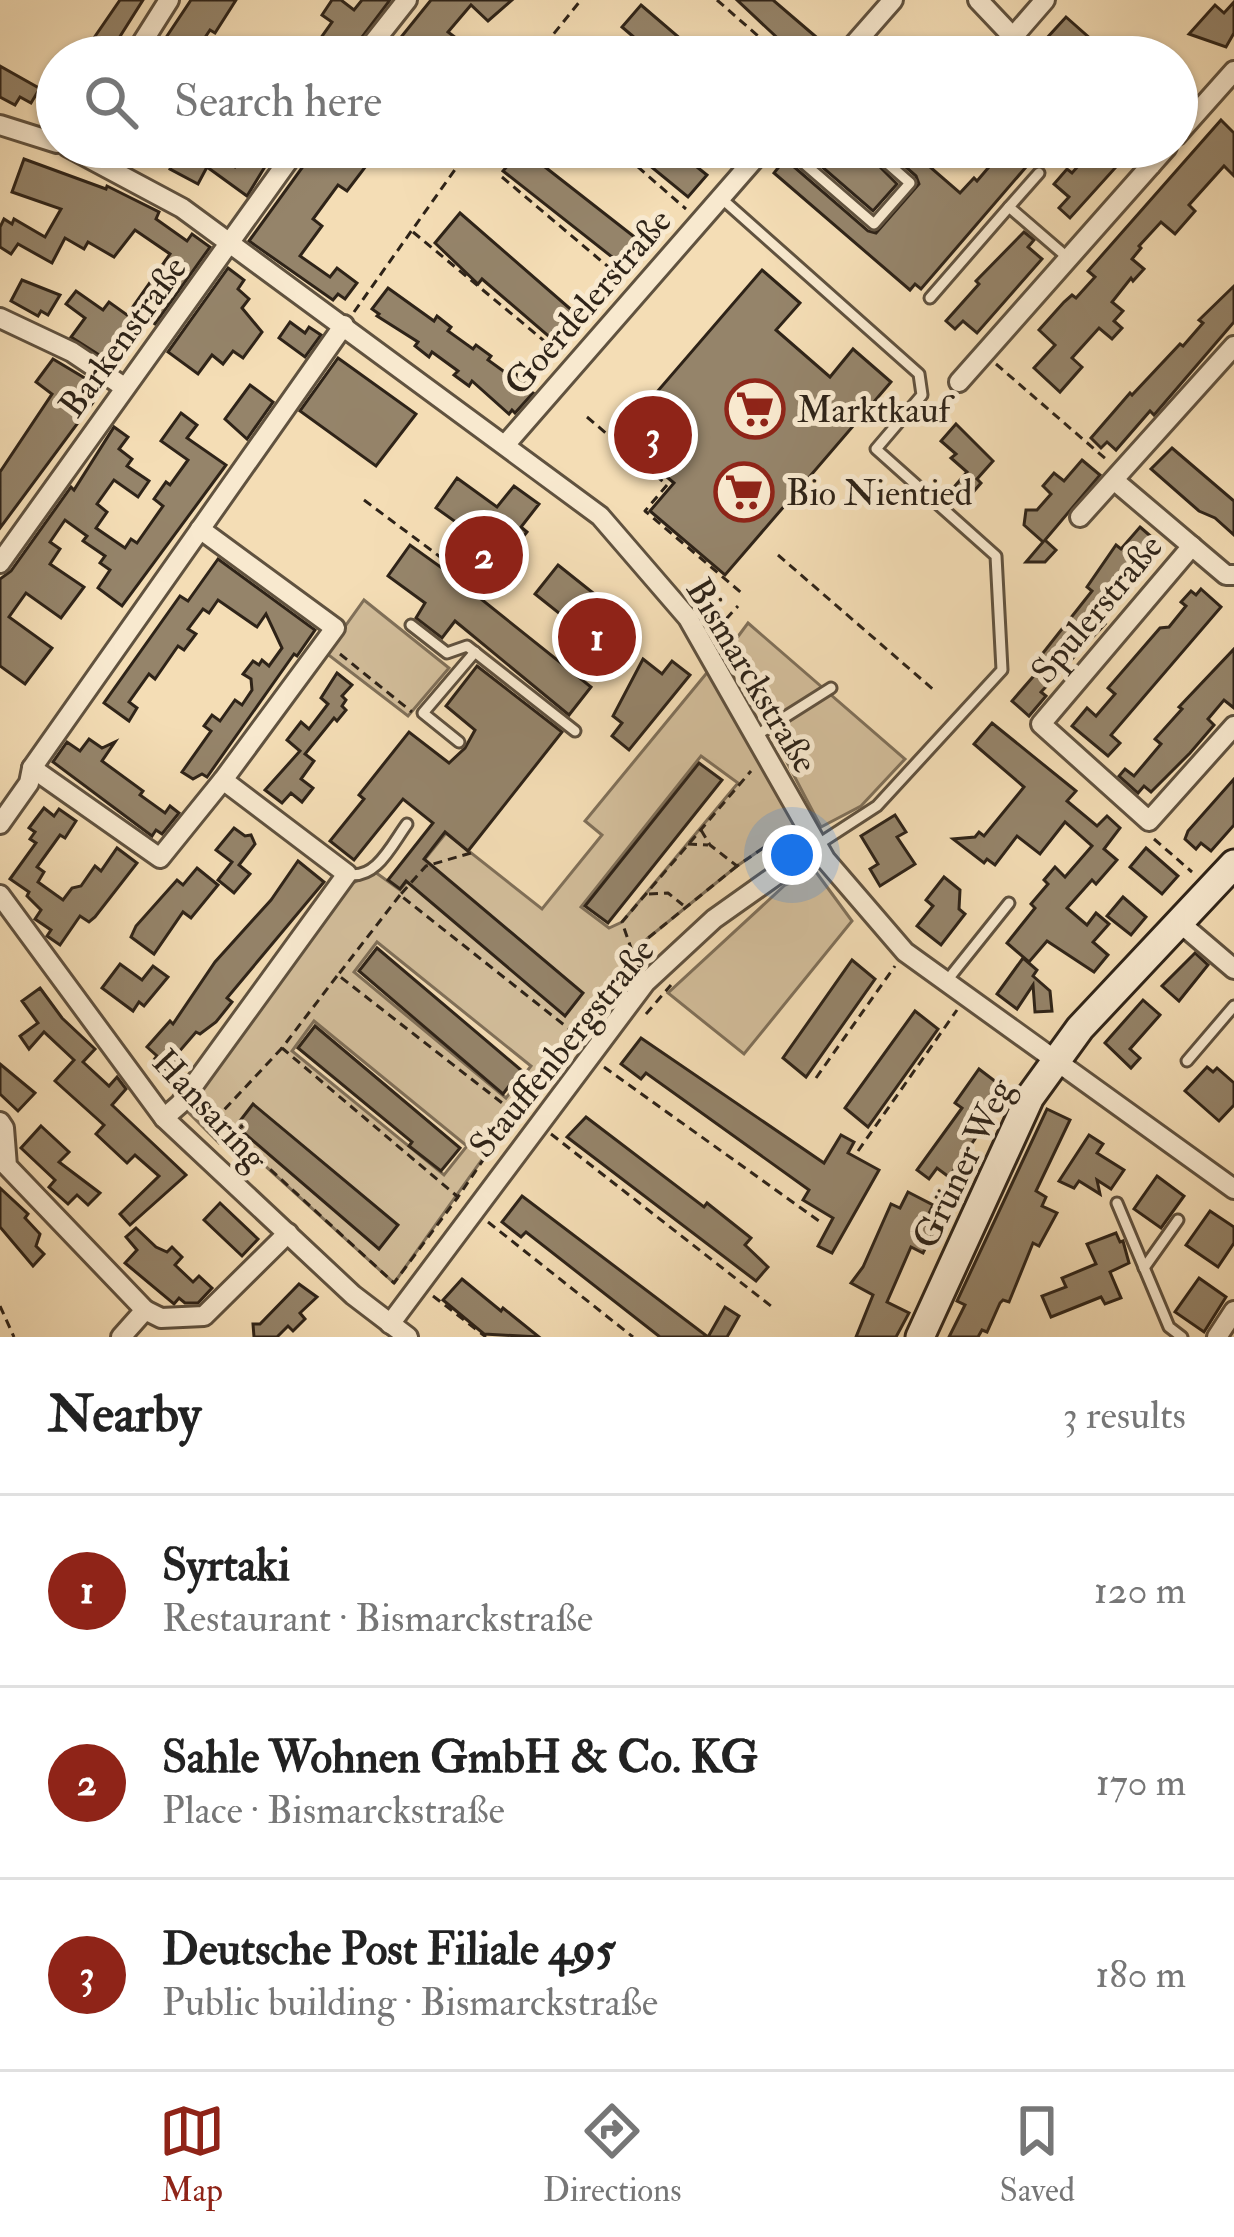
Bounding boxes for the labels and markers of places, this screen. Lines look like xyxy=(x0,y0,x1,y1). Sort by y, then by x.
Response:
supermarket icon: Marktkauf xyxy=(724,378,786,440)
place label: Marktkauf xyxy=(797,388,956,433)
pin: 3 xyxy=(614,390,692,480)
supermarket icon: Bio Nientied xyxy=(713,461,775,523)
place label: Bio Nientied xyxy=(786,471,973,516)
pin: 2 xyxy=(445,510,523,600)
pin: 1 xyxy=(558,592,636,682)

